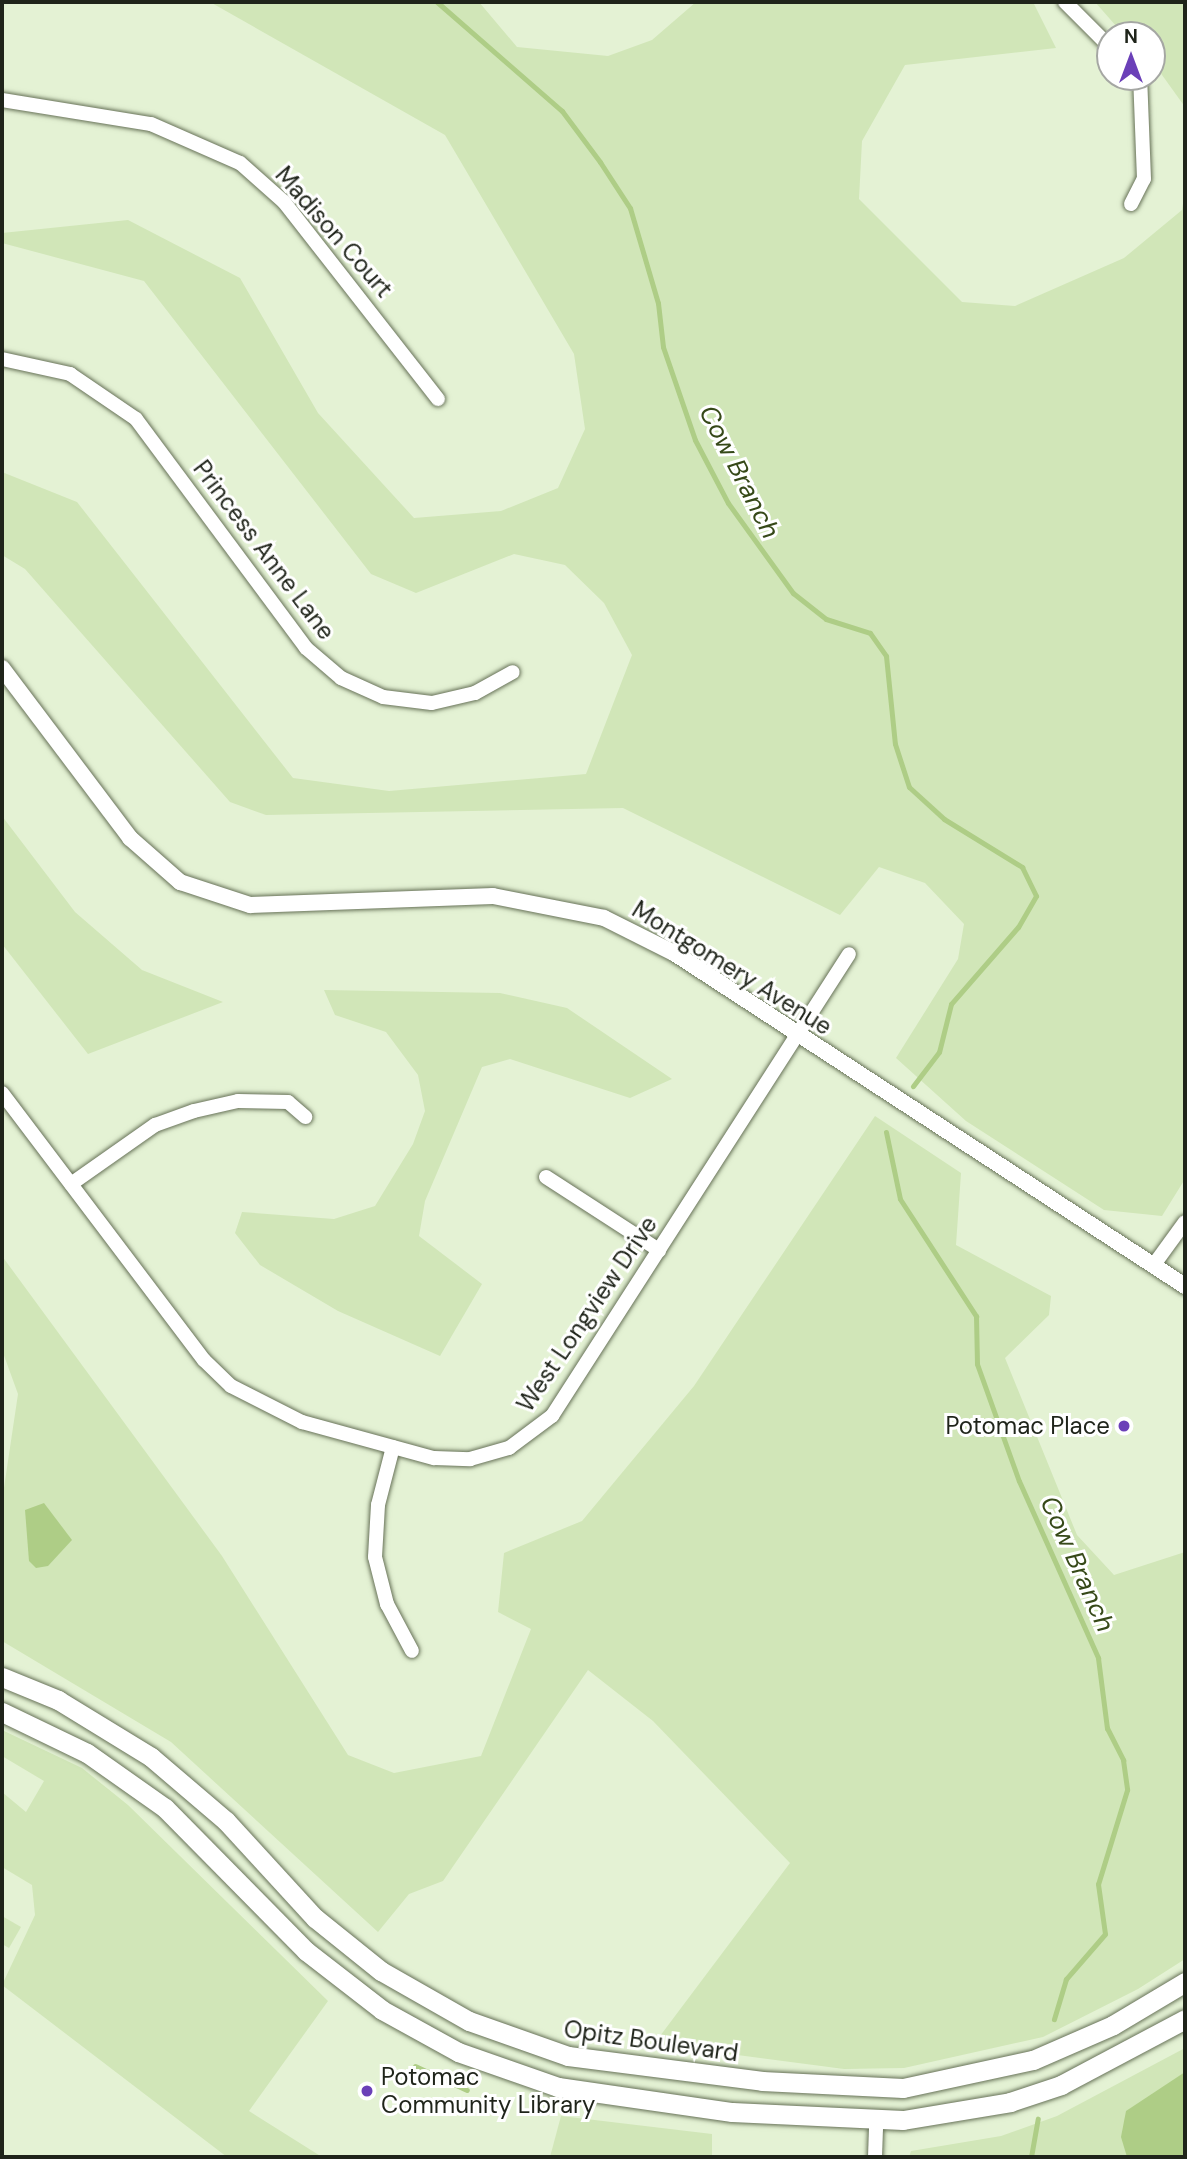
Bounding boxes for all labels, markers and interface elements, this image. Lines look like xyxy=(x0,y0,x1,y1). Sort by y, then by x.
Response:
north arrow xyxy=(1096,21,1166,91)
text: N xyxy=(1124,24,1138,49)
street label: Madison Court xyxy=(269,161,399,303)
water label: Cow Branch xyxy=(692,400,786,544)
street label: Princess Anne Lane xyxy=(187,455,341,645)
street label: Montgomery Avenue xyxy=(627,895,837,1041)
street label: West Longview Drive xyxy=(511,1211,663,1417)
place label: Potomac Place xyxy=(945,1412,1110,1440)
marker: Potomac Place xyxy=(1116,1418,1132,1434)
water label: Cow Branch xyxy=(1033,1491,1121,1637)
street label: Opitz Boulevard xyxy=(562,2015,740,2067)
place label: Potomac Community Library xyxy=(381,2063,595,2119)
marker: Potomac Community Library xyxy=(359,2083,375,2099)

